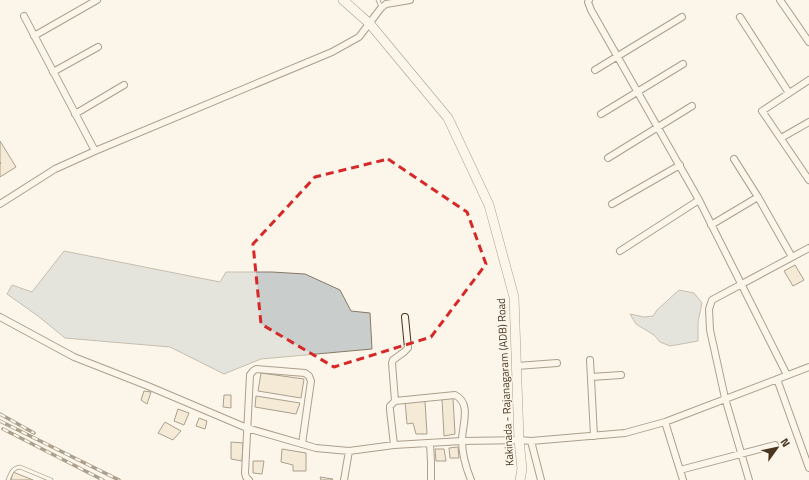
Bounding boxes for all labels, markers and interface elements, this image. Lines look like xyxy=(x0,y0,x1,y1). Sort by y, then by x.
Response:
street label: Kakinada - Rajanagaram (ADB) Road xyxy=(493,297,517,466)
north arrow xyxy=(757,428,797,468)
text: N xyxy=(777,435,794,450)

